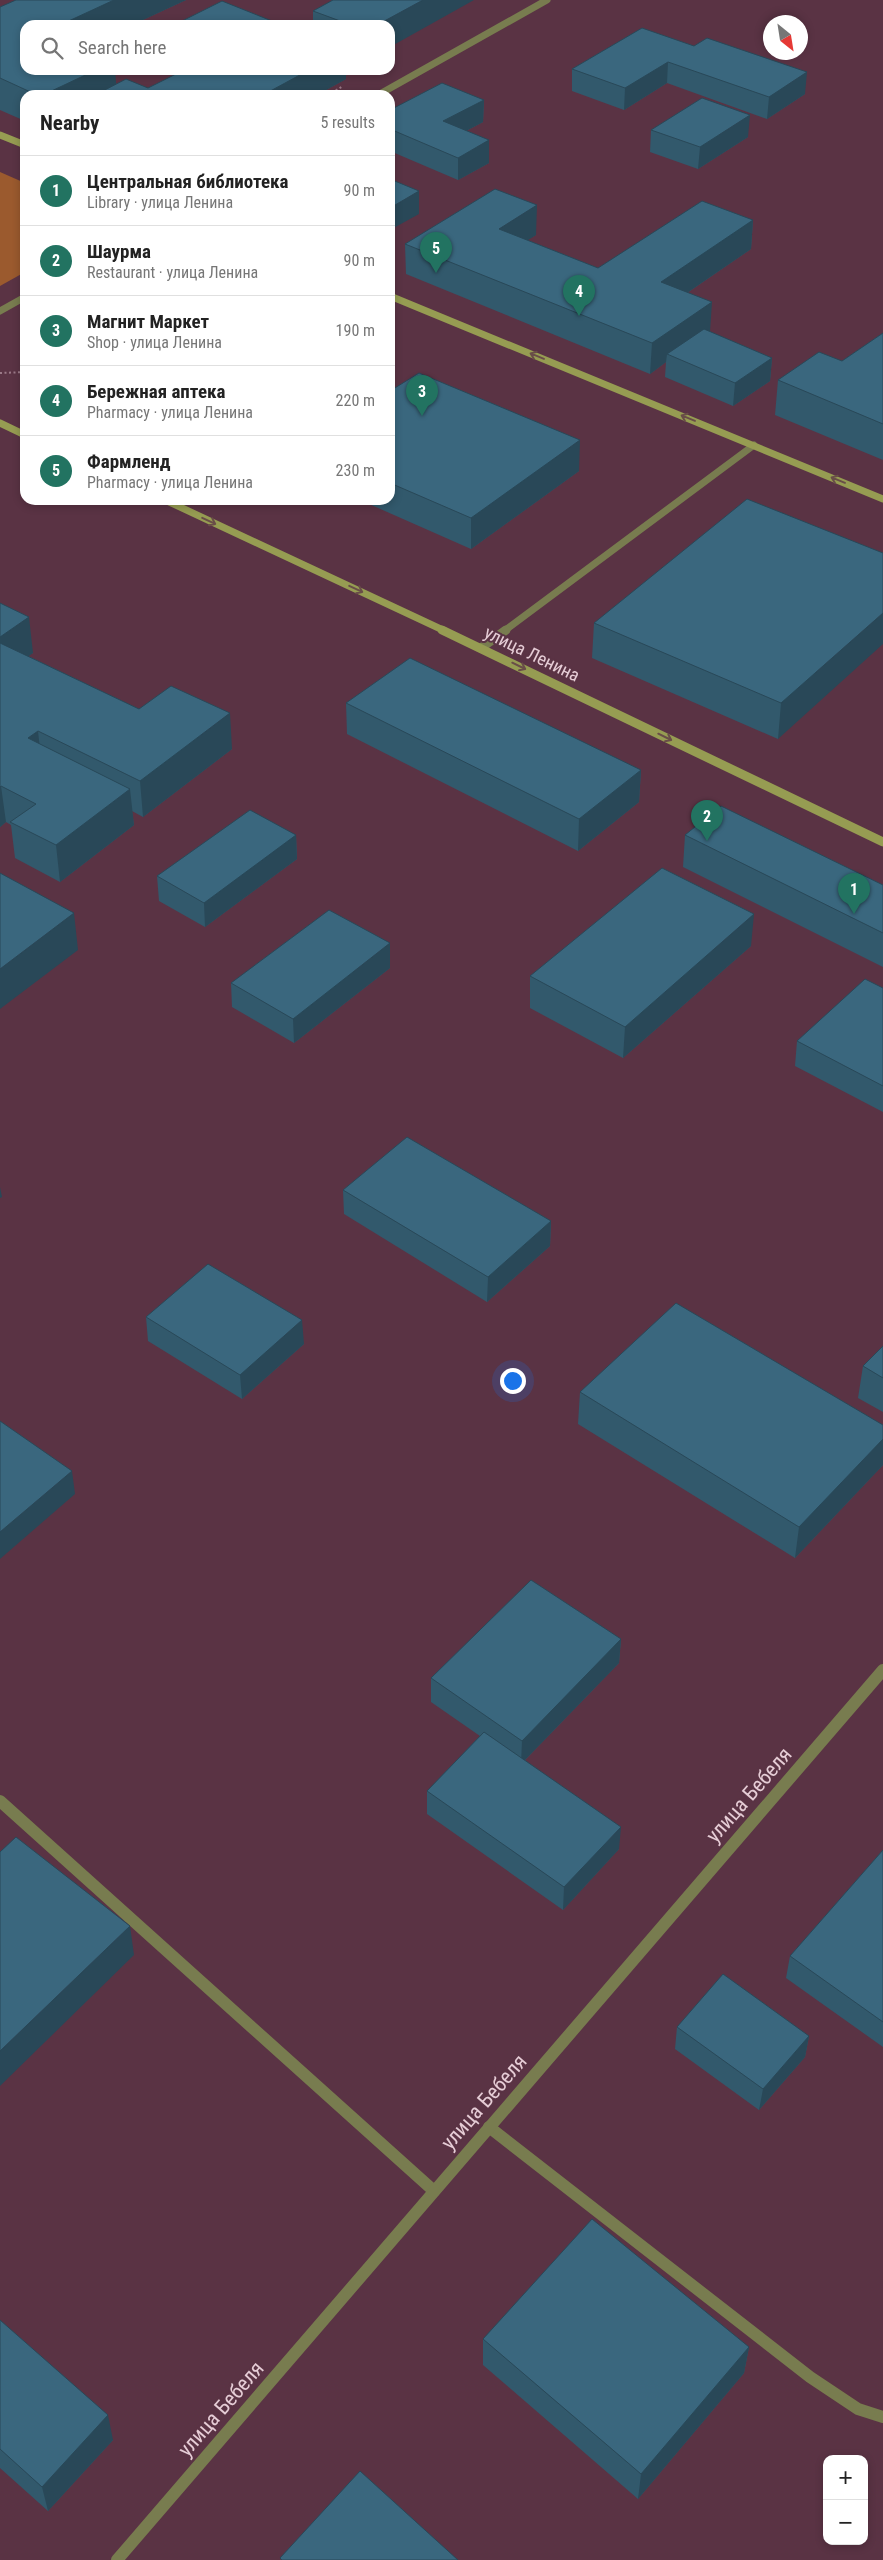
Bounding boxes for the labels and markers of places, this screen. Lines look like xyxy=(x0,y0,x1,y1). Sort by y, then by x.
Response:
pin: 5 xyxy=(420,232,452,273)
pin: 4 xyxy=(563,275,595,316)
pin: 3 xyxy=(406,375,438,416)
pin: 2 xyxy=(691,800,723,841)
pin: 1 xyxy=(838,873,870,914)

